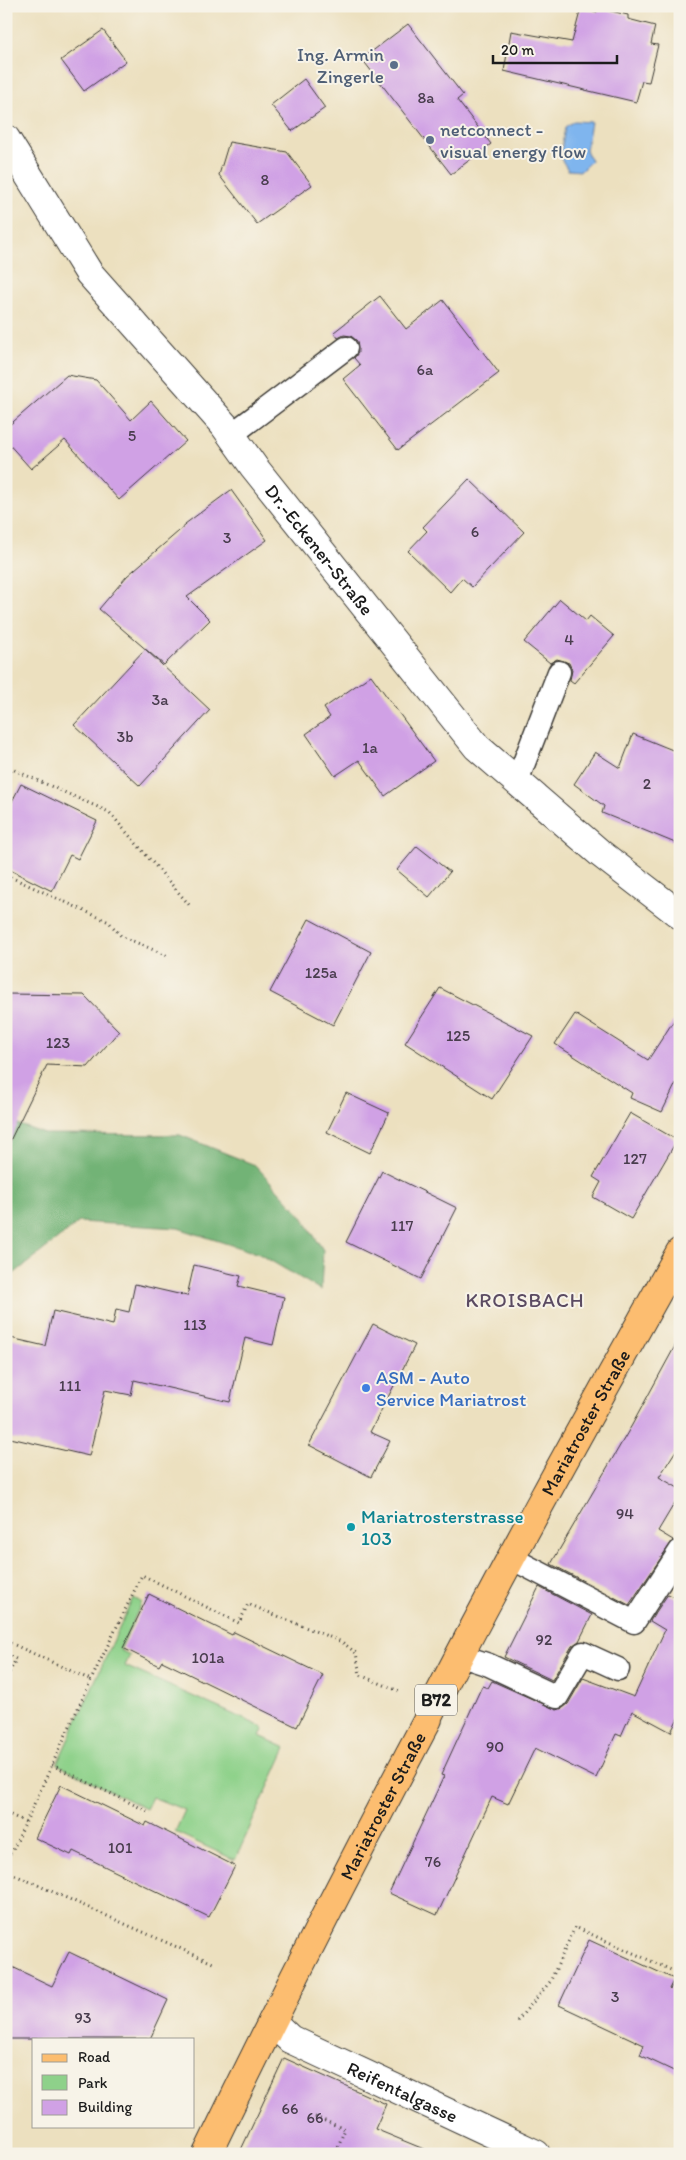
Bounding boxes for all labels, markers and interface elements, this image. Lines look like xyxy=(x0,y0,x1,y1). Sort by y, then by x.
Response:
scale bar xyxy=(493,32,617,64)
text: 20 m xyxy=(501,41,535,59)
place label: Ing. Armin Zingerle xyxy=(297,43,384,88)
marker: Ing. Armin Zingerle xyxy=(388,59,400,71)
house number: 8a xyxy=(417,88,435,107)
place label: netconnect - visual energy flow xyxy=(440,118,586,163)
marker: netconnect - visual energy flow xyxy=(424,134,436,146)
house number: 8 xyxy=(261,170,270,189)
house number: 6a xyxy=(417,360,434,379)
house number: 5 xyxy=(128,426,136,445)
street label: Dr.-Eckener-Straße xyxy=(260,480,378,620)
house number: 6 xyxy=(471,522,479,541)
house number: 3 xyxy=(223,528,232,547)
house number: 4 xyxy=(564,630,574,649)
house number: 3a xyxy=(151,690,169,709)
house number: 3b xyxy=(116,727,134,746)
house number: 1a xyxy=(362,738,379,757)
house number: 2 xyxy=(643,774,652,793)
house number: 125a xyxy=(305,963,338,982)
house number: 125 xyxy=(446,1026,470,1045)
house number: 123 xyxy=(46,1033,71,1052)
house number: 127 xyxy=(623,1149,647,1168)
house number: 117 xyxy=(391,1216,413,1235)
district label: KROISBACH xyxy=(465,1288,585,1312)
house number: 113 xyxy=(183,1315,207,1334)
street label: Mariatroster Straße xyxy=(536,1346,635,1500)
place label: ASM - Auto Service Mariatrost xyxy=(376,1366,526,1411)
house number: 111 xyxy=(59,1376,82,1395)
marker: ASM - Auto Service Mariatrost xyxy=(360,1382,372,1394)
house number: 94 xyxy=(616,1504,634,1523)
place label: Mariatrosterstrasse 103 xyxy=(361,1505,524,1550)
marker: Mariatrosterstrasse 103 xyxy=(345,1521,357,1533)
house number: 92 xyxy=(536,1630,553,1649)
house number: 101a xyxy=(191,1648,225,1667)
road number: B72 xyxy=(415,1684,457,1716)
street label: Mariatroster Straße xyxy=(335,1728,431,1884)
house number: 90 xyxy=(486,1737,504,1756)
house number: 101 xyxy=(108,1838,133,1857)
house number: 76 xyxy=(425,1852,441,1871)
house number: 3 xyxy=(611,1987,620,2006)
house number: 93 xyxy=(74,2008,92,2027)
legend xyxy=(32,2038,195,2128)
text: Road xyxy=(78,2048,111,2066)
street label: Reifentalgasse xyxy=(343,2056,461,2128)
text: Park xyxy=(78,2074,108,2092)
text: Building xyxy=(78,2098,132,2116)
house number: 66 xyxy=(282,2099,298,2118)
house number: 66 xyxy=(307,2108,323,2127)

